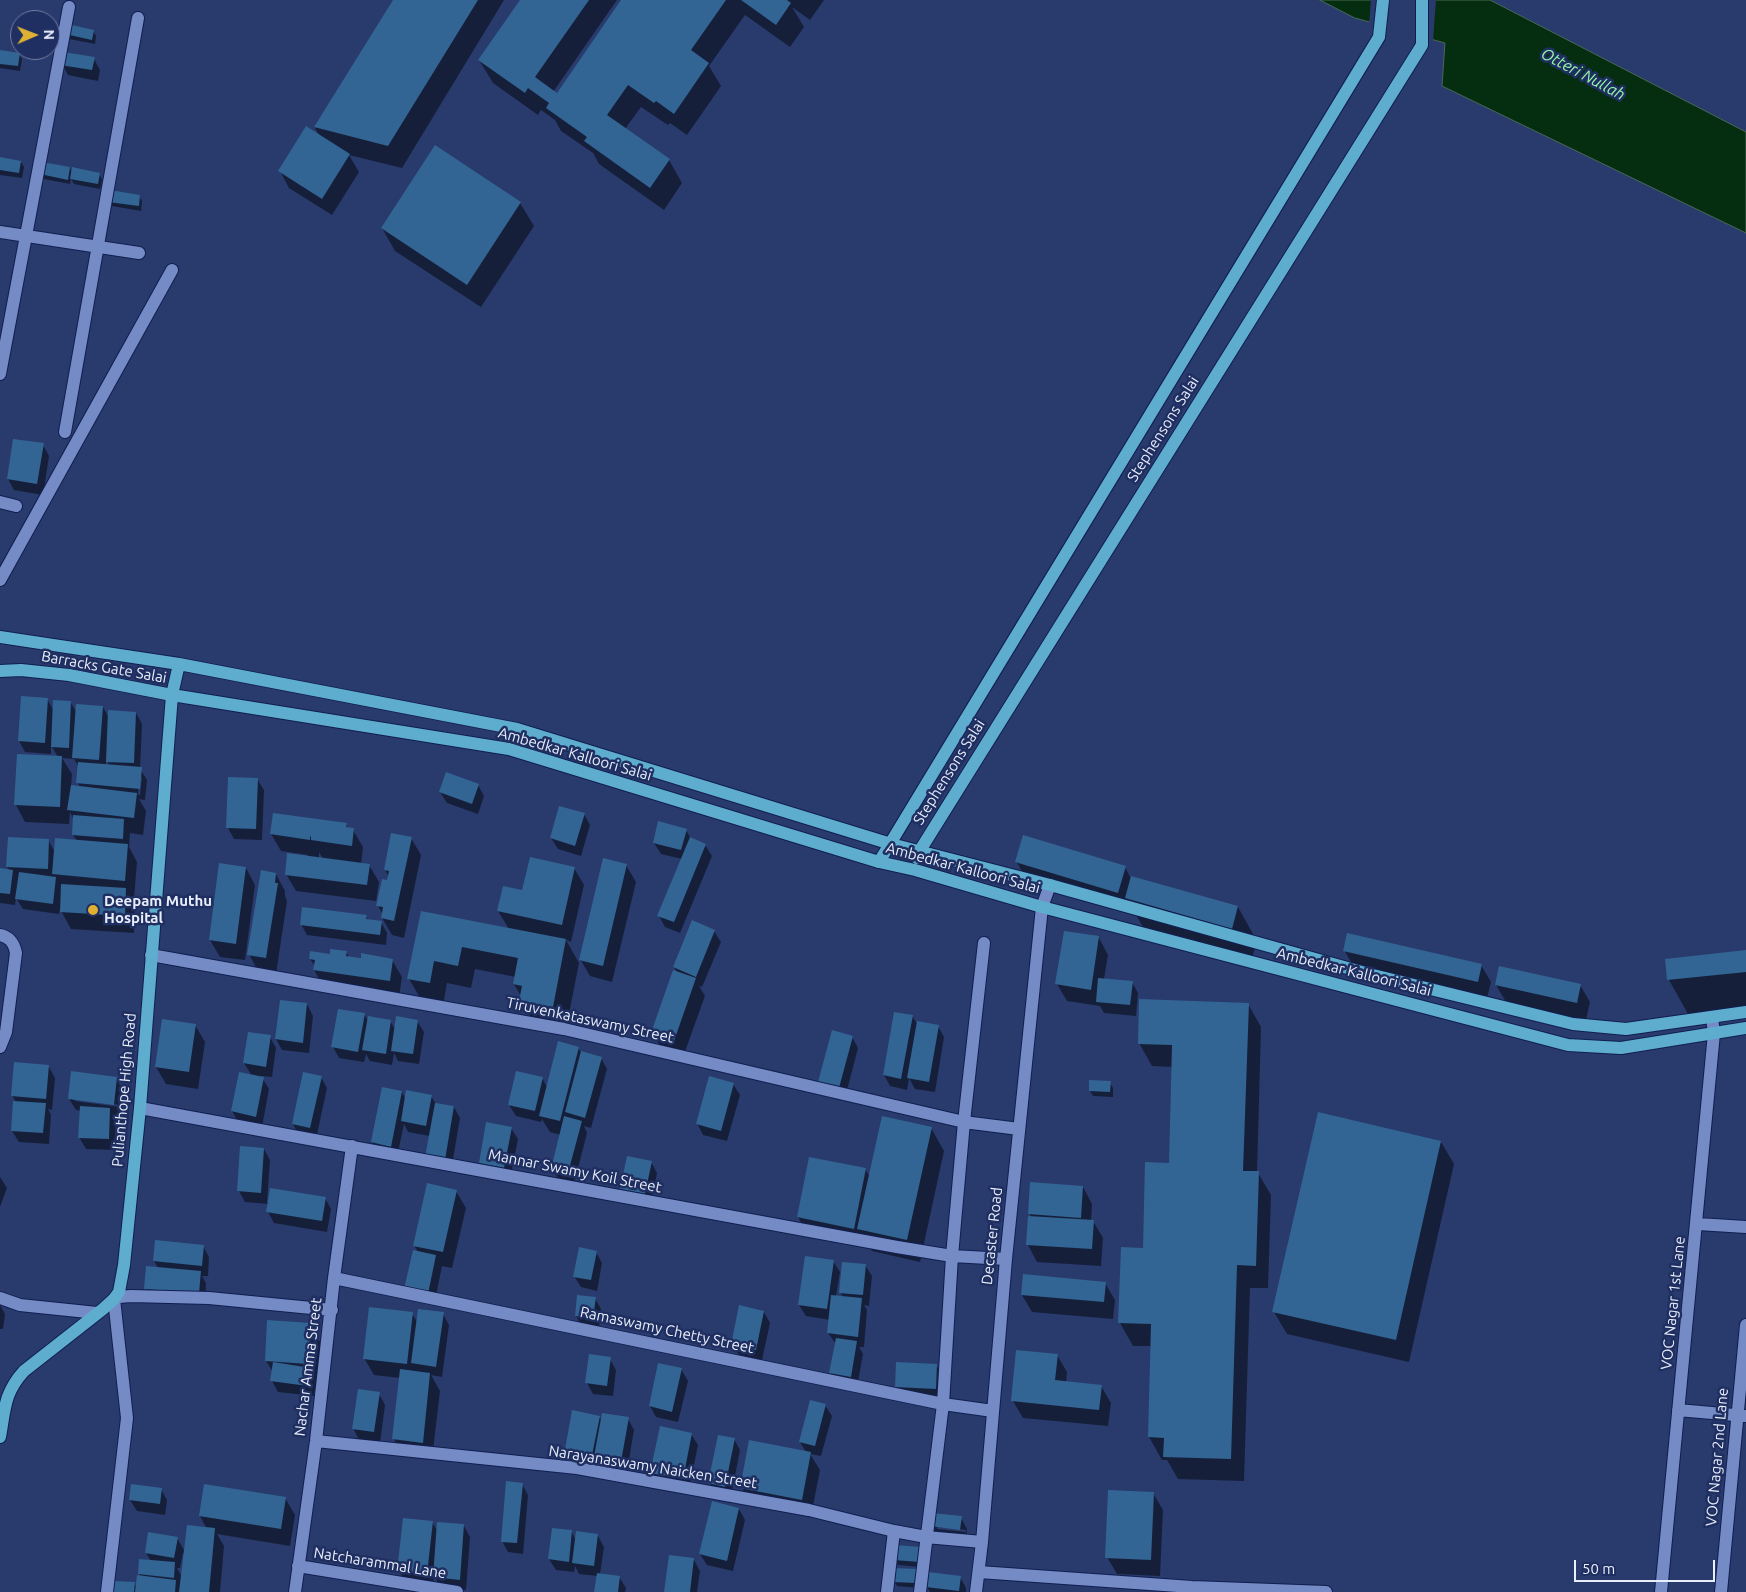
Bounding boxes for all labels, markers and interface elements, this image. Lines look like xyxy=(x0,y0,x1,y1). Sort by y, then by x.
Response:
north arrow xyxy=(10,10,60,60)
text: N xyxy=(41,29,57,40)
water label: Otteri Nullah xyxy=(1538,44,1628,104)
street label: Stephensons Salai xyxy=(1123,373,1203,485)
street label: Barracks Gate Salai xyxy=(40,647,168,687)
street label: Stephensons Salai xyxy=(909,716,989,828)
street label: Ambedkar Kalloori Salai xyxy=(496,723,654,785)
street label: Ambedkar Kalloori Salai xyxy=(884,839,1042,897)
place label: Deepam Muthu Hospital xyxy=(104,892,212,927)
marker: Deepam Muthu Hospital xyxy=(86,903,100,917)
street label: Ambedkar Kalloori Salai xyxy=(1275,944,1433,1000)
street label: Tiruvenkataswamy Street xyxy=(505,993,675,1047)
street label: Pulianthope High Road xyxy=(108,1012,140,1168)
street label: Mannar Swamy Koil Street xyxy=(487,1145,663,1197)
street label: Decaster Road xyxy=(978,1186,1006,1286)
street label: VOC Nagar 1st Lane xyxy=(1657,1235,1689,1371)
street label: Nachar Amma Street xyxy=(291,1297,325,1437)
street label: Ramaswamy Chetty Street xyxy=(578,1303,756,1357)
street label: VOC Nagar 2nd Lane xyxy=(1702,1387,1732,1527)
street label: Narayanaswamy Naicken Street xyxy=(547,1442,759,1492)
street label: Natcharammal Lane xyxy=(312,1544,448,1582)
scale bar xyxy=(1576,1550,1717,1582)
text: 50 m xyxy=(1582,1560,1615,1577)

